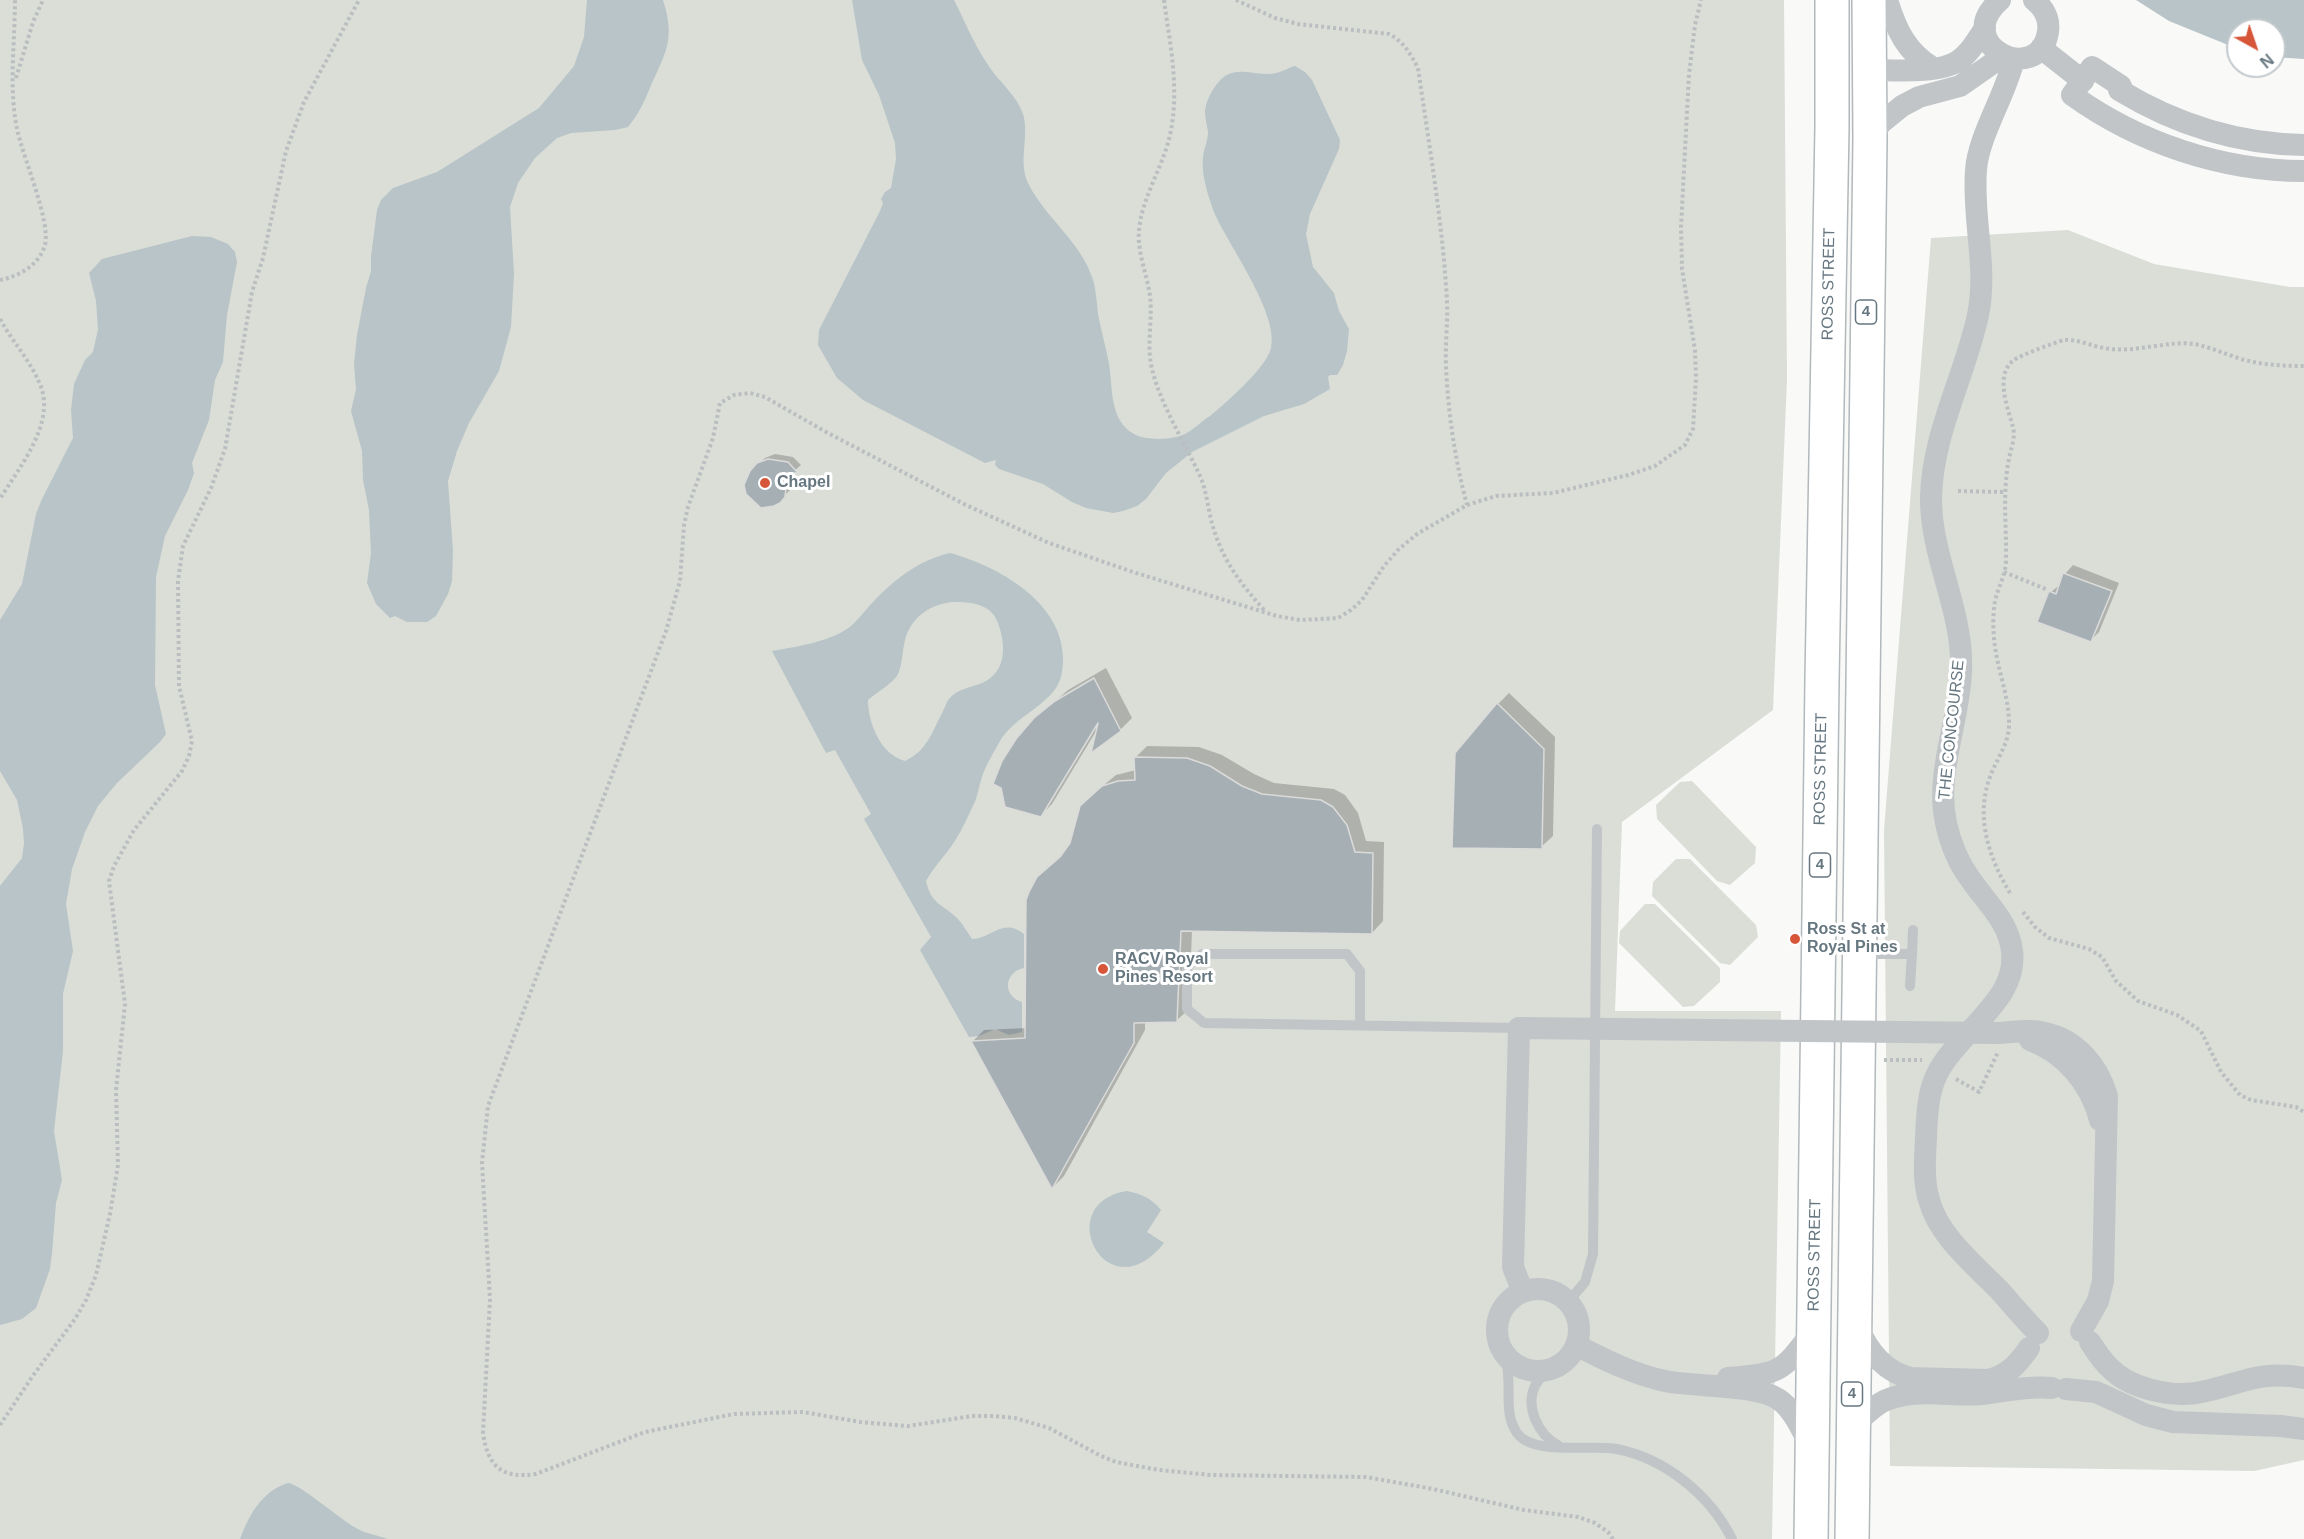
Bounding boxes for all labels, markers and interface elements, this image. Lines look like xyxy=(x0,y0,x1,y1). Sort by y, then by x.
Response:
north arrow xyxy=(2226,18,2286,78)
text: N xyxy=(2257,50,2276,71)
street label: ROSS STREET xyxy=(1818,227,1840,341)
road number: 4 xyxy=(1856,300,1876,324)
place label: Chapel xyxy=(777,473,830,493)
marker: Chapel xyxy=(758,476,772,490)
street label: THE CONCOURSE xyxy=(1935,659,1969,801)
street label: ROSS STREET xyxy=(1810,712,1832,826)
road number: 4 xyxy=(1810,853,1830,877)
place label: Ross St at Royal Pines xyxy=(1807,920,1898,958)
marker: Ross St at Royal Pines xyxy=(1788,932,1802,946)
place label: RACV Royal Pines Resort xyxy=(1115,950,1213,988)
marker: RACV Royal Pines Resort xyxy=(1096,962,1110,976)
street label: ROSS STREET xyxy=(1804,1198,1826,1312)
road number: 4 xyxy=(1842,1382,1862,1406)

